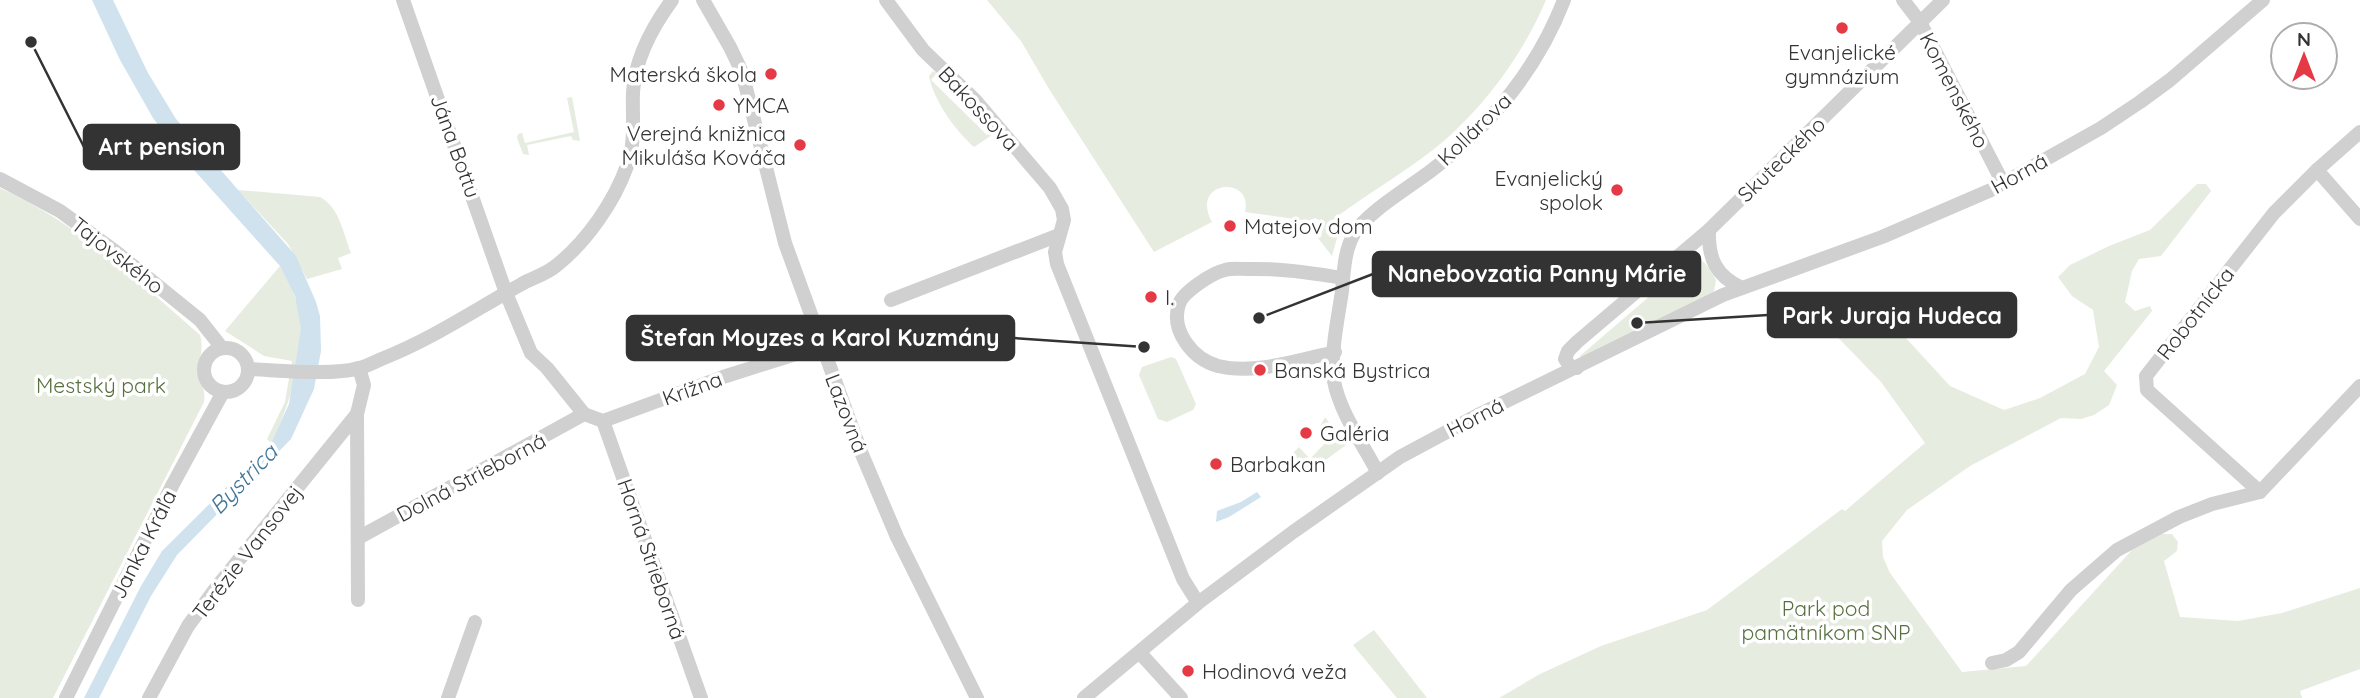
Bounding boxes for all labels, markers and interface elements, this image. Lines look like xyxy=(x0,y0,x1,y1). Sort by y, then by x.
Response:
marker: Evanjelické gymnázium xyxy=(1834,20,1850,36)
north arrow xyxy=(2269,21,2339,91)
text: N xyxy=(2297,27,2311,51)
street label: Komenského xyxy=(1915,28,1995,152)
place label: Evanjelické gymnázium xyxy=(1785,39,1899,89)
street label: Bakossova xyxy=(933,60,1025,156)
place label: Materská škola xyxy=(610,61,757,87)
marker: Materská škola xyxy=(763,66,779,82)
street label: Kollárova xyxy=(1432,87,1516,171)
street label: Jána Bottu xyxy=(425,91,487,201)
place label: YMCA xyxy=(733,92,789,118)
marker: YMCA xyxy=(711,97,727,113)
street label: Skuteckého xyxy=(1732,111,1830,207)
place label: Verejná knižnica Mikuláša Kováča xyxy=(621,120,786,170)
callout: Art pension xyxy=(84,125,239,169)
text: Art pension xyxy=(99,132,225,161)
marker: Verejná knižnica Mikuláša Kováča xyxy=(792,137,808,153)
street label: Horná xyxy=(1986,147,2052,199)
place label: Evanjelický spolok xyxy=(1495,165,1603,215)
marker: Evanjelický spolok xyxy=(1609,182,1625,198)
street label: Tajovského xyxy=(67,211,169,299)
place label: Matejov dom xyxy=(1244,213,1373,239)
marker: Matejov dom xyxy=(1222,218,1238,234)
callout: Nanebovzatia Panny Márie xyxy=(1373,252,1700,296)
text: Nanebovzatia Panny Márie xyxy=(1387,259,1687,288)
street label: Robotnícka xyxy=(2151,261,2239,365)
place label: I. xyxy=(1165,284,1174,310)
marker: I. xyxy=(1143,289,1159,305)
callout: Park Juraja Hudeca xyxy=(1768,293,2016,337)
text: Park Juraja Hudeca xyxy=(1782,301,2002,330)
callout: Štefan Moyzes a Karol Kuzmány xyxy=(627,316,1014,360)
text: Štefan Moyzes a Karol Kuzmány xyxy=(641,323,999,352)
place label: Banská Bystrica xyxy=(1274,357,1431,383)
marker: Banská Bystrica xyxy=(1252,362,1268,378)
street label: Krížna xyxy=(659,365,725,411)
street label: Lazovná xyxy=(820,370,874,456)
park label: Mestský park xyxy=(36,372,166,398)
street label: Horná xyxy=(1442,392,1508,442)
place label: Galéria xyxy=(1320,420,1389,446)
marker: Galéria xyxy=(1298,425,1314,441)
street label: Dolná Strieborná xyxy=(392,427,550,527)
water label: Bystrica xyxy=(203,437,284,520)
place label: Barbakan xyxy=(1230,451,1326,477)
marker: Barbakan xyxy=(1208,456,1224,472)
street label: Horná Strieborná xyxy=(612,475,692,643)
street label: Terézie Vansovej xyxy=(187,480,307,624)
street label: Janka Kráľa xyxy=(104,485,182,603)
park label: Park pod pamätníkom SNP xyxy=(1741,595,1911,645)
place label: Hodinová veža xyxy=(1202,658,1347,684)
marker: Hodinová veža xyxy=(1180,663,1196,679)

